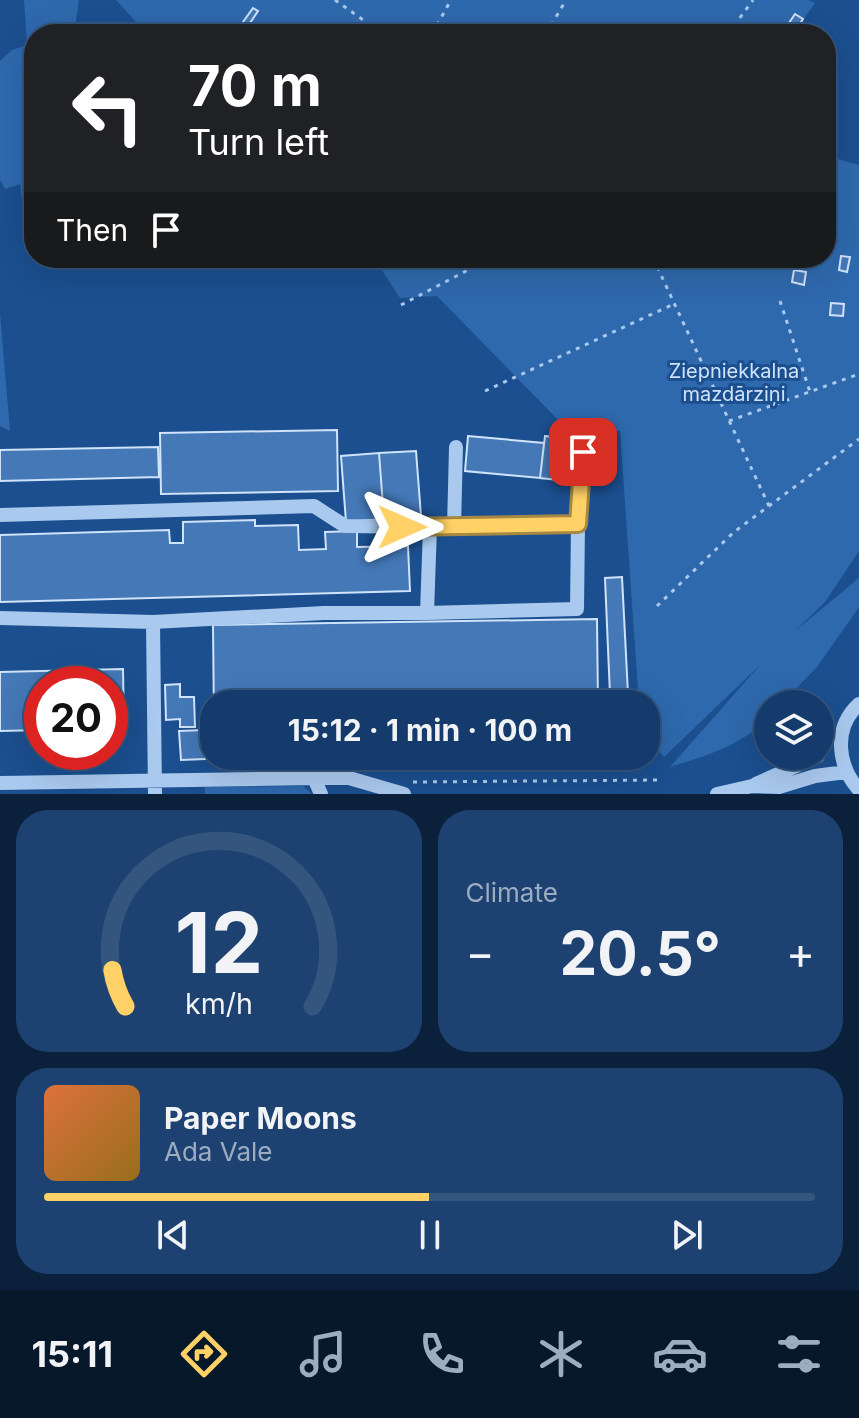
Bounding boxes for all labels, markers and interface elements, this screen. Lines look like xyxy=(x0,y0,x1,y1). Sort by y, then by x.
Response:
text: 70 m xyxy=(188,52,322,120)
icon: left xyxy=(56,56,160,160)
text: Turn left xyxy=(188,120,329,164)
icon: arrive xyxy=(144,208,188,252)
text: Then xyxy=(56,212,128,248)
park label: Ziepniekkalna mazdārziņi xyxy=(669,359,799,406)
pin xyxy=(549,418,617,486)
icon: arrive xyxy=(561,430,605,474)
position arrow xyxy=(360,485,444,569)
speed limit sign: 20 xyxy=(24,666,128,770)
map controls xyxy=(754,690,834,770)
button: layers xyxy=(754,690,834,770)
text: 15:12 · 1 min · 100 m xyxy=(288,712,572,748)
text: Climate xyxy=(466,877,558,908)
text: 12 xyxy=(175,892,263,993)
text: 20.5° xyxy=(559,917,721,989)
text: − xyxy=(466,926,495,980)
text: + xyxy=(786,926,815,980)
text: km/h xyxy=(185,986,253,1021)
text: Paper Moons xyxy=(164,1100,357,1136)
text: Ada Vale xyxy=(164,1136,272,1167)
icon: previous xyxy=(151,1213,195,1257)
icon: pause xyxy=(408,1213,452,1257)
icon: next xyxy=(665,1213,709,1257)
icon: directions xyxy=(176,1326,232,1382)
icon: music xyxy=(295,1326,351,1382)
icon: phone xyxy=(414,1326,470,1382)
icon: climate xyxy=(533,1326,589,1382)
icon: car xyxy=(652,1326,708,1382)
icon: filters xyxy=(771,1326,827,1382)
text: 15:11 xyxy=(32,1332,113,1376)

